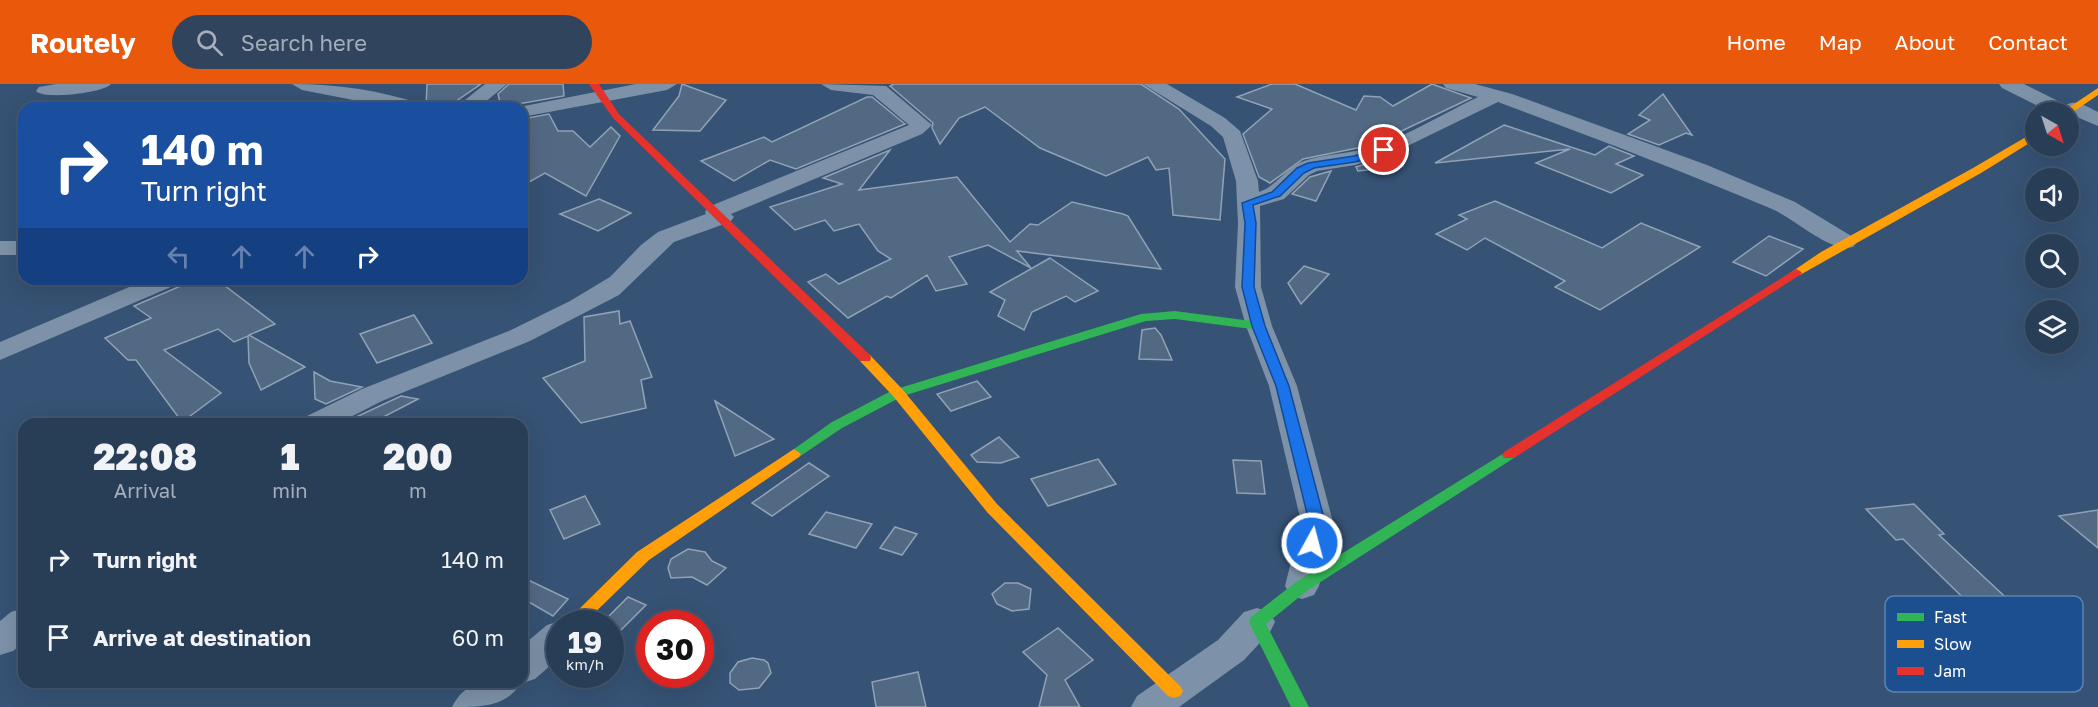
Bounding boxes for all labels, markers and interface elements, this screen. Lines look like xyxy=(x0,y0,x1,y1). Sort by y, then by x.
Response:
search box xyxy=(172,15,592,69)
text: Routely xyxy=(30,26,136,59)
icon: search xyxy=(193,26,226,59)
text: Search here xyxy=(241,29,367,56)
text: Home xyxy=(1726,29,1786,55)
text: Map xyxy=(1819,29,1862,55)
text: About xyxy=(1895,29,1955,55)
text: Contact xyxy=(1988,29,2068,55)
north arrow xyxy=(2025,102,2079,156)
map controls xyxy=(2025,102,2079,354)
text: 140 m xyxy=(141,124,263,174)
pin xyxy=(1358,124,1409,175)
icon: right xyxy=(42,126,120,204)
icon: arrive xyxy=(1367,133,1400,166)
button: sound xyxy=(2025,168,2079,222)
text: Turn right xyxy=(141,175,267,207)
button: search xyxy=(2025,234,2079,288)
icon: left xyxy=(162,240,195,273)
icon: ahead xyxy=(225,240,258,273)
icon: ahead xyxy=(288,240,321,273)
icon: right xyxy=(351,240,384,273)
button: layers xyxy=(2025,300,2079,354)
text: 22:08 xyxy=(93,435,197,478)
text: 1 xyxy=(280,435,300,478)
text: 200 xyxy=(383,435,453,478)
text: Arrival xyxy=(114,478,176,502)
text: min xyxy=(272,478,308,502)
text: m xyxy=(409,478,427,502)
position arrow xyxy=(1280,511,1344,575)
icon: right xyxy=(42,543,75,576)
text: Turn right xyxy=(93,546,197,573)
text: 140 m xyxy=(441,546,504,573)
legend xyxy=(1885,596,2083,692)
text: Fast xyxy=(1934,607,1967,627)
speed limit sign: 30 xyxy=(636,610,714,688)
icon: arrive xyxy=(42,621,75,654)
text: Arrive at destination xyxy=(93,624,311,651)
text: 60 m xyxy=(452,624,504,651)
text: 19 xyxy=(568,624,602,660)
text: Slow xyxy=(1934,634,1972,654)
text: km/h xyxy=(566,655,604,673)
text: Jam xyxy=(1934,661,1966,681)

